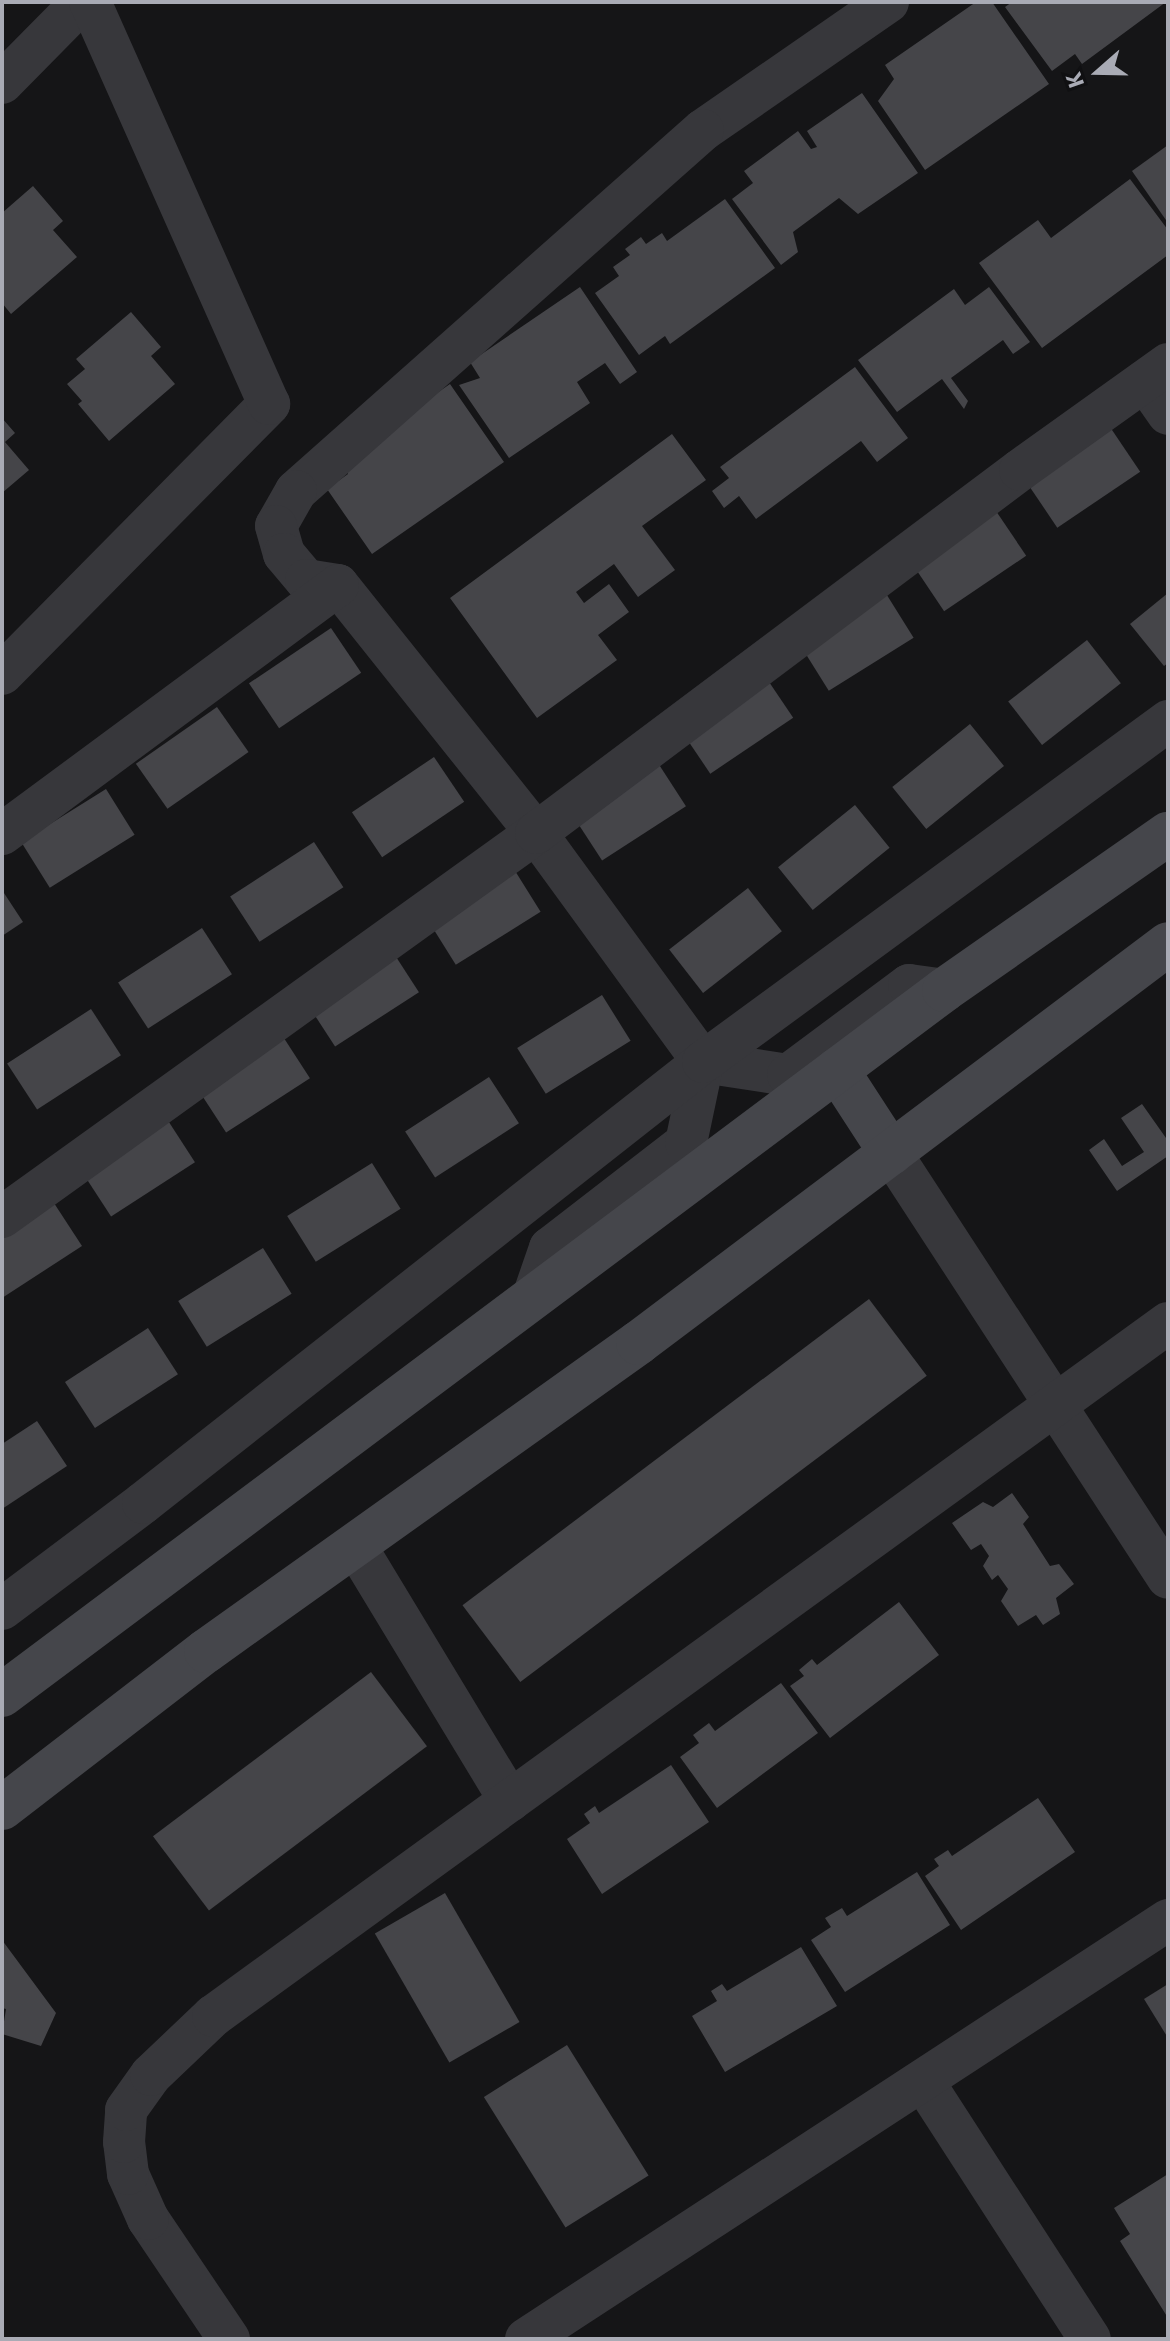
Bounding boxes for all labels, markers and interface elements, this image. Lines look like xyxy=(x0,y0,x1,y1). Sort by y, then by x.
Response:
north arrow xyxy=(1058,32,1138,112)
text: K xyxy=(1060,69,1090,92)

